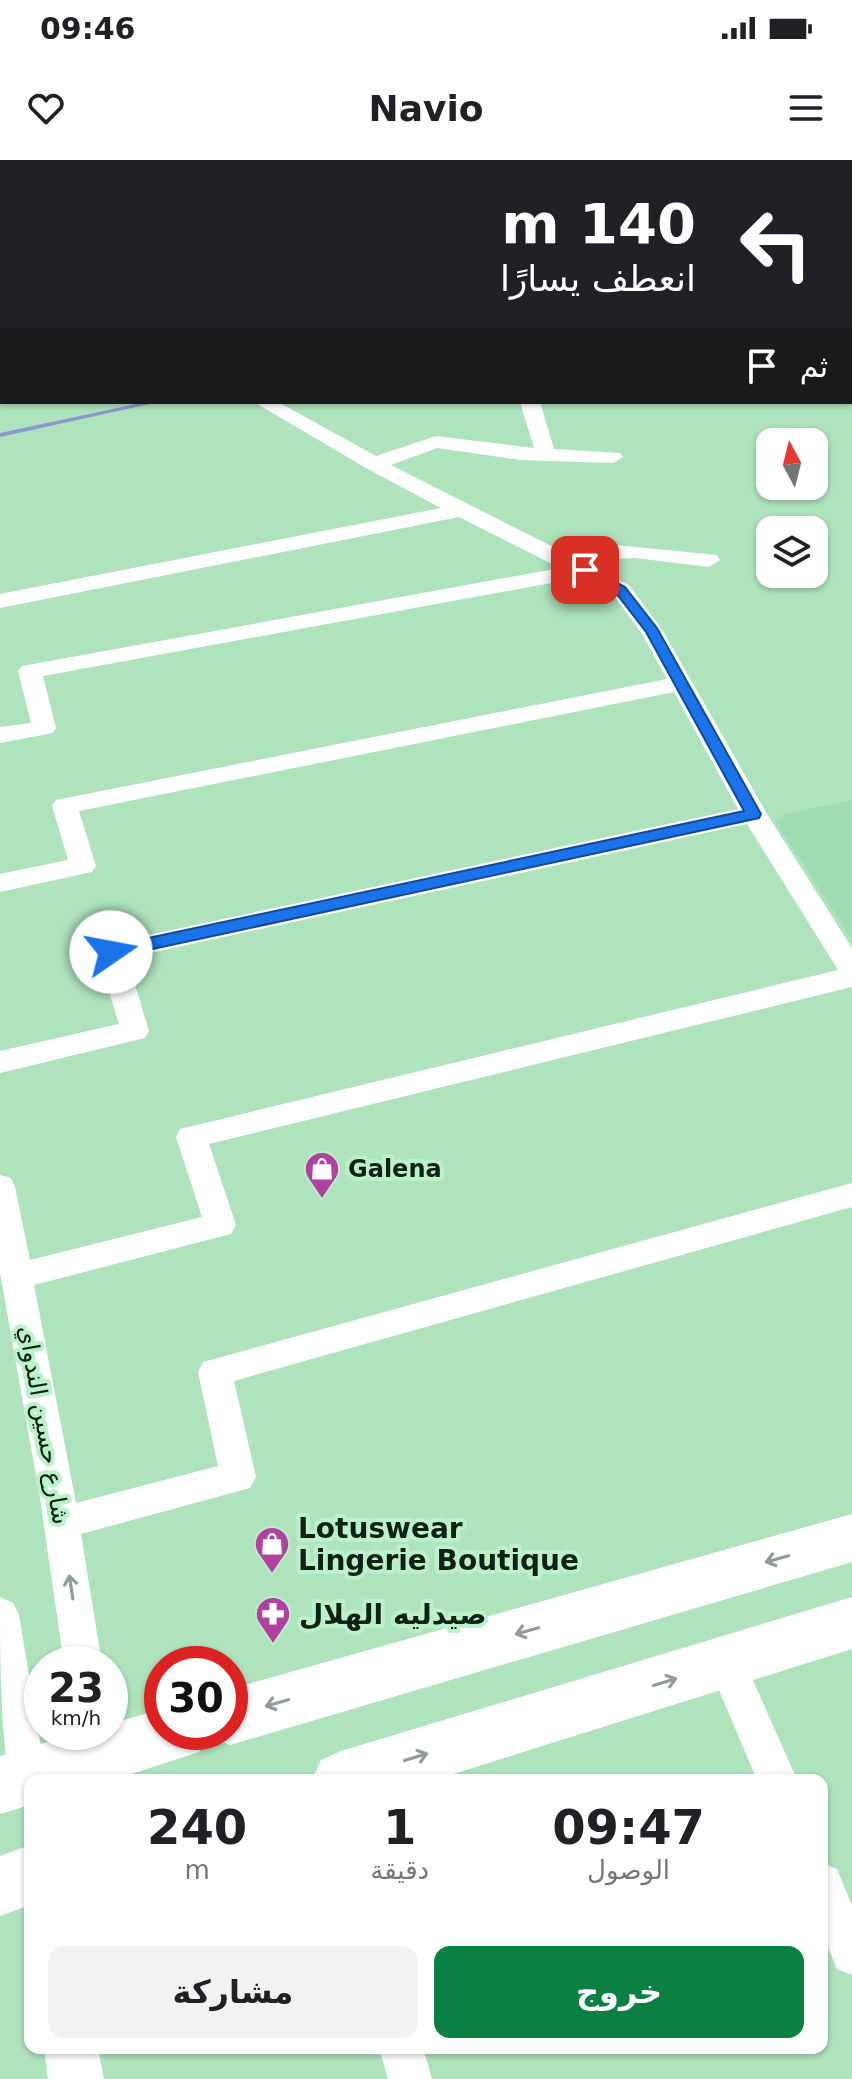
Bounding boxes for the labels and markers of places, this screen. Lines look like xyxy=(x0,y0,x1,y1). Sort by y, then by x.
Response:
pin xyxy=(551,536,619,604)
shop icon: Galena xyxy=(303,1150,341,1200)
place label: Galena xyxy=(348,1155,442,1183)
place label: Lotuswear Lingerie Boutique xyxy=(298,1512,579,1577)
shop icon: Lotuswear Lingerie Boutique xyxy=(253,1525,291,1575)
pharmacy icon: صيدليه الهلال xyxy=(254,1595,292,1645)
place label: صيدليه الهلال xyxy=(299,1598,486,1631)

